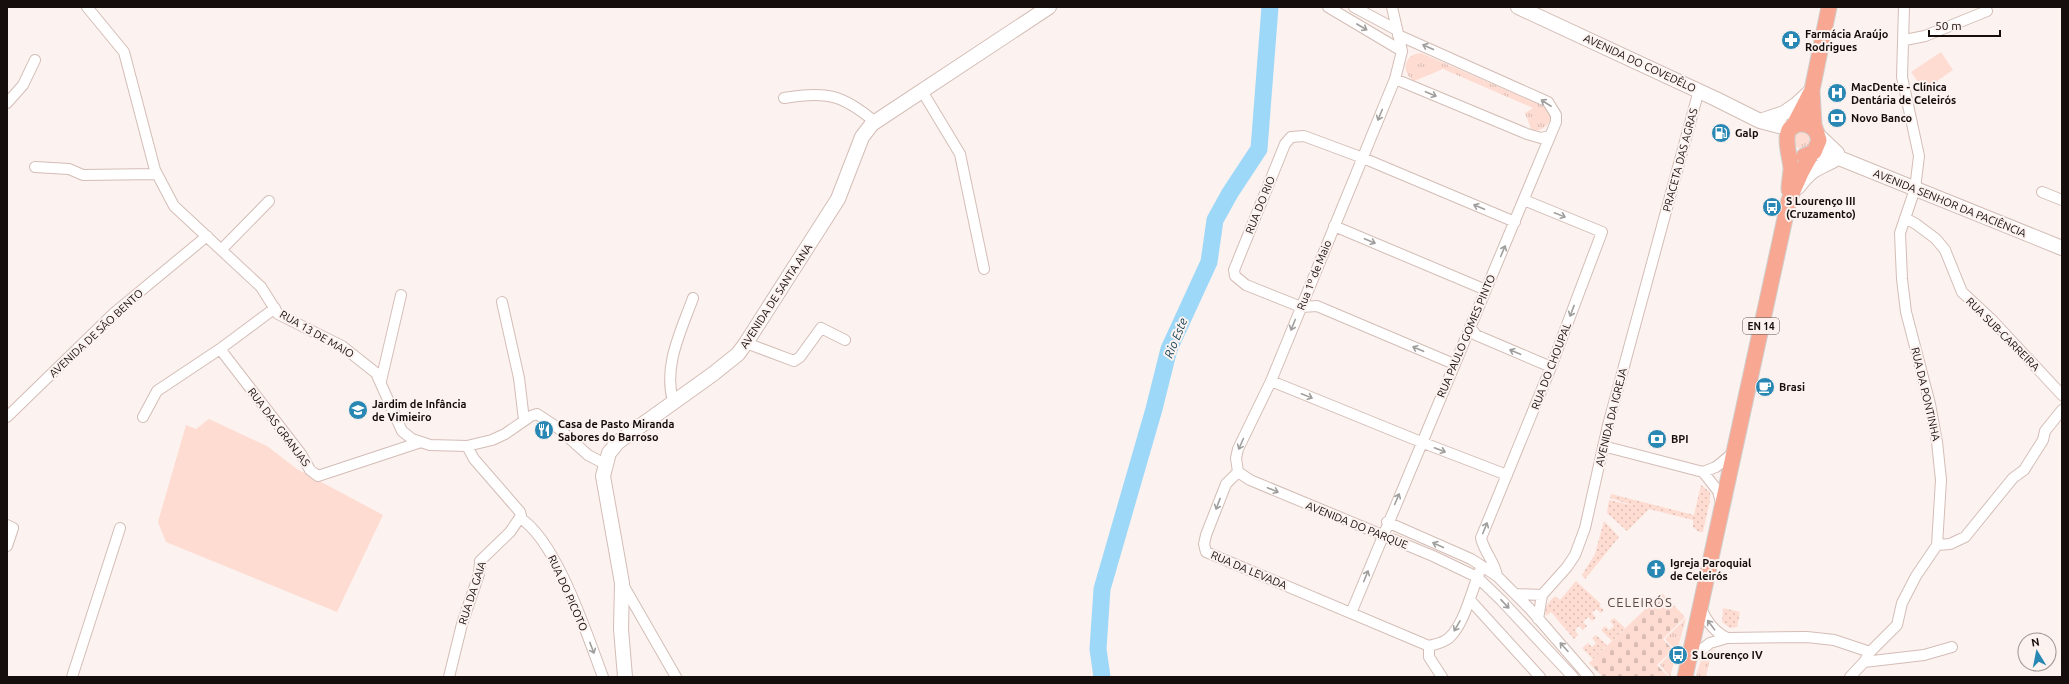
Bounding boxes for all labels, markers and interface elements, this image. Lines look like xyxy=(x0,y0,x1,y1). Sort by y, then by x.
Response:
scale bar xyxy=(1929,12,2000,38)
text: 50 m xyxy=(1935,19,1962,32)
one-way arrow xyxy=(1356,23,1368,31)
place label: Farmácia Araújo Rodrigues xyxy=(1805,28,1889,53)
pharmacy icon: Farmácia Araújo Rodrigues xyxy=(1780,29,1802,51)
street label: AVENIDA DO COVEDÊLO xyxy=(1582,31,1698,94)
one-way arrow xyxy=(1423,43,1435,50)
place label: MacDente - Clínica Dentária de Celeirós xyxy=(1851,81,1956,106)
hospital icon: MacDente - Clínica Dentária de Celeirós xyxy=(1826,82,1848,104)
one-way arrow xyxy=(1424,90,1436,98)
one-way arrow xyxy=(1540,98,1551,107)
street label: PRACETA DAS AGRAS xyxy=(1660,107,1700,213)
bank icon: Novo Banco xyxy=(1826,107,1848,129)
one-way arrow xyxy=(1376,108,1383,120)
place label: Novo Banco xyxy=(1851,112,1913,124)
fuel station icon: Galp xyxy=(1710,122,1732,144)
place label: Galp xyxy=(1735,127,1759,139)
street label: AVENIDA SENHOR DA PACIÊNCIA xyxy=(1872,166,2029,240)
street label: RUA DO RIO xyxy=(1243,174,1277,236)
place label: S Lourenço III (Cruzamento) xyxy=(1786,195,1856,221)
bus stop icon: S Lourenço III (Cruzamento) xyxy=(1761,196,1783,218)
one-way arrow xyxy=(1473,202,1485,210)
one-way arrow xyxy=(1554,211,1566,219)
street label: Rua 1º de Maio xyxy=(1295,238,1333,312)
one-way arrow xyxy=(1364,238,1376,245)
street label: AVENIDA DE SANTA ANA xyxy=(738,241,815,351)
one-way arrow xyxy=(1499,245,1507,257)
street label: RUA PAULO GOMES PINTO xyxy=(1435,273,1497,399)
street label: AVENIDA DE SÃO BENTO xyxy=(47,286,145,380)
street label: RUA SUB-CARREIRA xyxy=(1964,295,2043,374)
one-way arrow xyxy=(1567,305,1575,317)
street label: RUA 13 DE MAIO xyxy=(278,308,356,360)
water label: Rio Este xyxy=(1162,316,1189,360)
road number: EN 14 xyxy=(1743,318,1779,334)
one-way arrow xyxy=(1289,319,1297,331)
street label: RUA DO CHOUPAL xyxy=(1529,320,1573,411)
one-way arrow xyxy=(1413,345,1425,352)
street label: RUA DA PONTINHA xyxy=(1909,346,1943,443)
one-way arrow xyxy=(1509,347,1521,355)
street label: AVENIDA DA IGREJA xyxy=(1593,366,1629,467)
cafe icon: Brasi xyxy=(1754,376,1776,398)
place label: Brasi xyxy=(1779,381,1805,393)
street label: RUA DAS GRANJAS xyxy=(246,385,313,469)
one-way arrow xyxy=(1300,392,1312,400)
place label: Jardim de Infância de Vimieiro xyxy=(372,398,466,423)
school or university icon: Jardim de Infância de Vimieiro xyxy=(347,399,369,421)
place label: Casa de Pasto Miranda Sabores do Barroso xyxy=(558,418,674,443)
restaurant icon: Casa de Pasto Miranda Sabores do Barroso xyxy=(533,419,555,441)
bank icon: BPI xyxy=(1646,428,1668,450)
place label: BPI xyxy=(1671,433,1689,445)
one-way arrow xyxy=(1236,438,1244,450)
one-way arrow xyxy=(1434,446,1446,454)
one-way arrow xyxy=(1266,487,1278,494)
one-way arrow xyxy=(1394,494,1401,506)
one-way arrow xyxy=(1214,498,1222,510)
street label: AVENIDA DO PARQUE xyxy=(1304,499,1410,551)
one-way arrow xyxy=(1482,522,1489,534)
one-way arrow xyxy=(1432,541,1444,548)
street label: RUA DA LEVADA xyxy=(1209,549,1290,592)
street label: RUA DO PICOTO xyxy=(546,553,590,633)
place label: Igreja Paroquial de Celeirós xyxy=(1670,557,1752,582)
church icon: Igreja Paroquial de Celeirós xyxy=(1645,558,1667,580)
street label: RUA DA GAIA xyxy=(456,559,488,626)
one-way arrow xyxy=(1363,571,1370,583)
district label: CELEIRÓS xyxy=(1607,595,1673,609)
one-way arrow xyxy=(1500,599,1510,609)
one-way arrow xyxy=(1452,620,1460,632)
one-way arrow xyxy=(1707,620,1715,631)
north arrow xyxy=(2017,632,2057,672)
text: N xyxy=(2030,636,2040,649)
one-way arrow xyxy=(589,642,596,654)
one-way arrow xyxy=(1560,642,1569,652)
bus stop icon: S Lourenço IV xyxy=(1667,644,1689,666)
place label: S Lourenço IV xyxy=(1692,649,1763,661)

